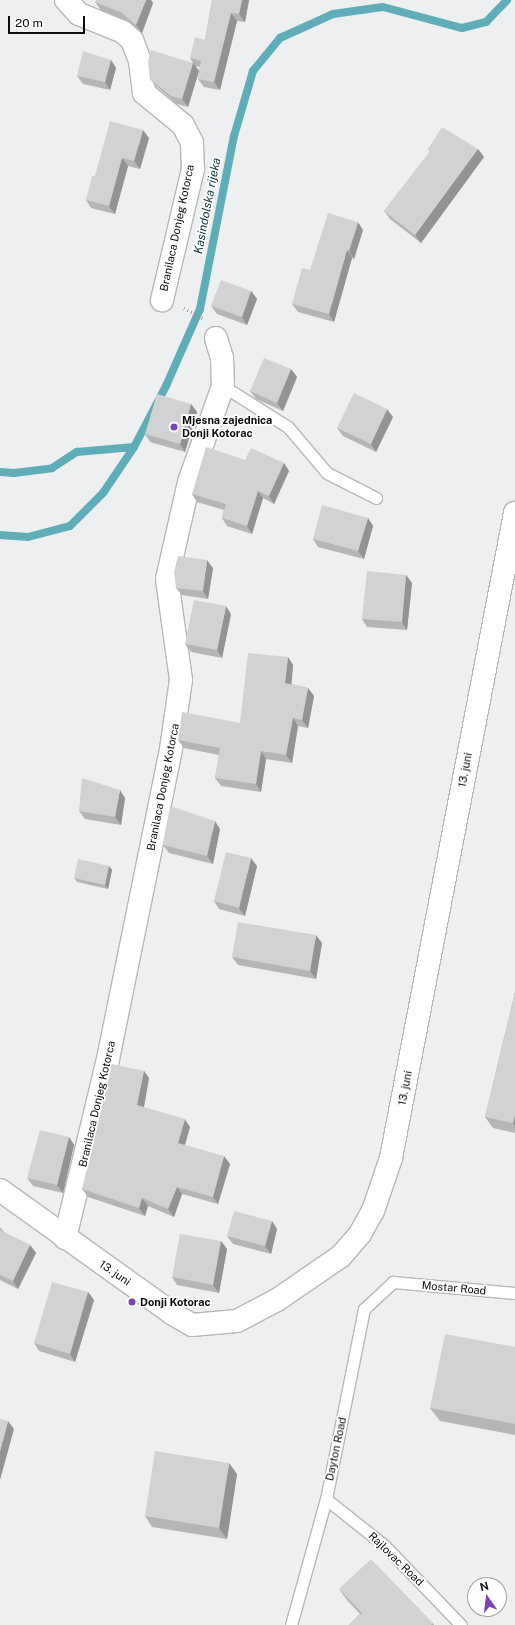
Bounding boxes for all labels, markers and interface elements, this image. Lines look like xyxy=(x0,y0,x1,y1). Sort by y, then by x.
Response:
scale bar xyxy=(10,8,87,34)
text: 20 m xyxy=(15,16,43,30)
water label: Kasindolska rijeka xyxy=(192,157,224,255)
street label: Branilaca Donjeg Kotorca xyxy=(157,163,197,293)
place label: Mjesna zajednica Donji Kotorac xyxy=(182,414,272,440)
marker: Mjesna zajednica Donji Kotorac xyxy=(169,422,179,432)
street label: Branilaca Donjeg Kotorca xyxy=(144,722,182,852)
street label: 13. juni xyxy=(455,752,475,788)
street label: Branilaca Donjeg Kotorca xyxy=(76,1040,118,1168)
street label: 13. juni xyxy=(395,1070,415,1106)
street label: 13. juni xyxy=(97,1258,133,1288)
street label: Mostar Road xyxy=(421,1279,487,1297)
place label: Donji Kotorac xyxy=(140,1295,210,1309)
marker: Donji Kotorac xyxy=(127,1297,137,1307)
street label: Dayton Road xyxy=(323,1416,349,1482)
street label: Rajlovac Road xyxy=(366,1529,426,1589)
north arrow xyxy=(467,1577,507,1617)
text: N xyxy=(479,1579,490,1593)

